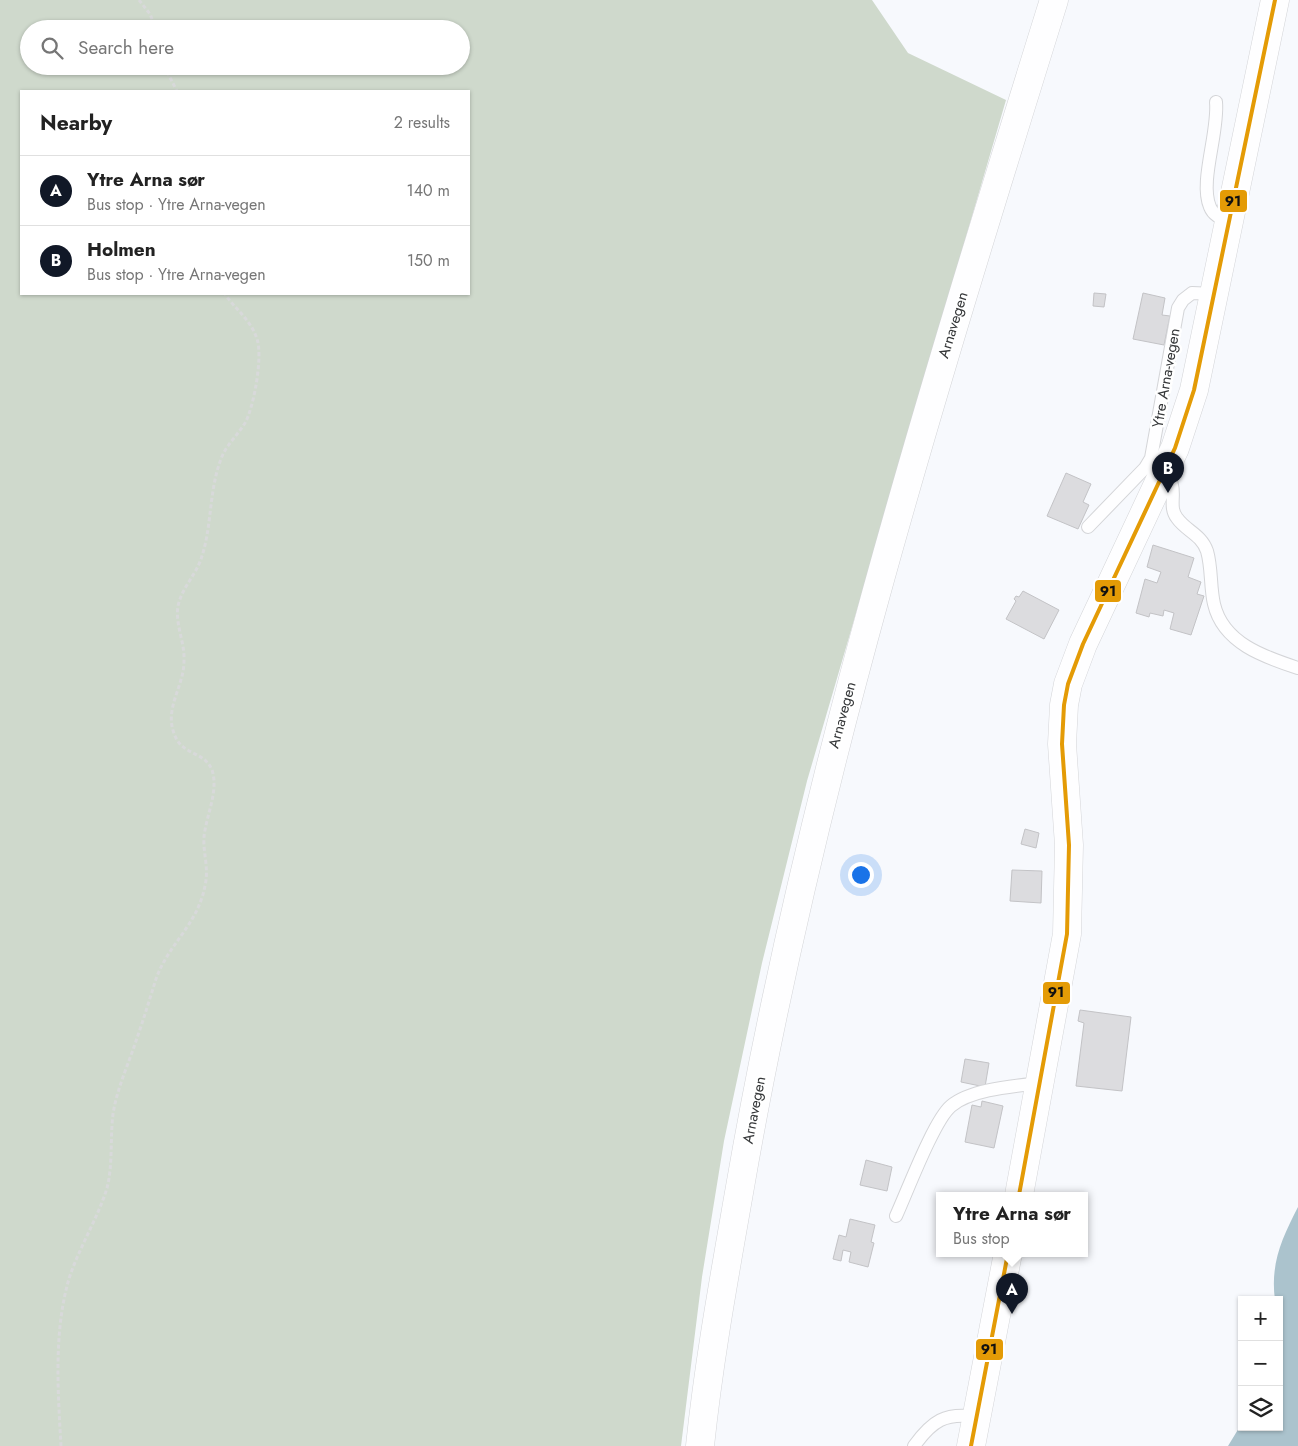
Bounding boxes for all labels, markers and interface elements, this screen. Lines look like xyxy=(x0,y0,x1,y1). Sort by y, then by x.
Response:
search box xyxy=(20,20,470,75)
icon: search xyxy=(38,34,66,62)
text: Search here xyxy=(78,34,174,61)
text: Nearby xyxy=(40,108,112,138)
text: 2 results xyxy=(394,111,450,134)
text: Ytre Arna sør xyxy=(87,166,205,193)
text: A xyxy=(50,179,62,202)
text: 140 m xyxy=(407,179,450,202)
line badge: 91 xyxy=(1219,189,1248,213)
text: 91 xyxy=(1225,191,1241,211)
text: Bus stop · Ytre Arna-vegen xyxy=(87,193,266,216)
text: Holmen xyxy=(87,236,156,263)
text: B xyxy=(51,249,61,272)
text: 150 m xyxy=(407,249,450,272)
text: Bus stop · Ytre Arna-vegen xyxy=(87,263,266,286)
street label: Arnavegen xyxy=(932,289,974,361)
street label: Ytre Arna-vegen xyxy=(1146,327,1186,429)
pin: B xyxy=(1152,452,1184,493)
line badge: 91 xyxy=(1094,579,1122,603)
text: 91 xyxy=(1100,581,1116,601)
street label: Arnavegen xyxy=(823,679,861,751)
your location xyxy=(848,862,874,888)
line badge: 91 xyxy=(1042,981,1071,1005)
text: 91 xyxy=(1048,982,1064,1002)
street label: Arnavegen xyxy=(737,1074,771,1146)
popup xyxy=(936,1192,1088,1257)
text: Ytre Arna sør xyxy=(953,1200,1071,1227)
text: Bus stop xyxy=(953,1227,1010,1250)
pin: A xyxy=(996,1273,1028,1314)
map controls xyxy=(1238,1296,1283,1431)
button: + xyxy=(1238,1296,1283,1341)
line badge: 91 xyxy=(975,1338,1004,1361)
text: 91 xyxy=(981,1339,997,1359)
button: − xyxy=(1238,1341,1283,1386)
button: layers xyxy=(1238,1386,1283,1431)

